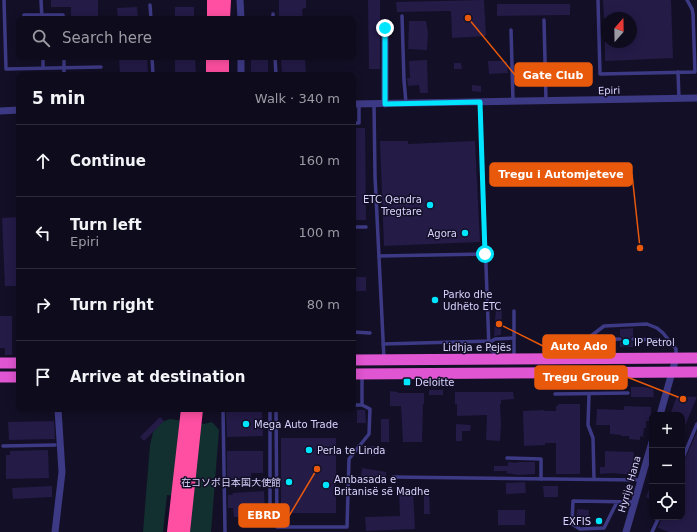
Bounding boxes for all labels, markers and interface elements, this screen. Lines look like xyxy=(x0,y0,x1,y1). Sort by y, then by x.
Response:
north arrow xyxy=(601,12,637,48)
search box xyxy=(16,16,356,60)
route end xyxy=(376,19,394,37)
icon: search xyxy=(30,27,52,49)
text: Search here xyxy=(62,29,152,47)
callout: Gate Club xyxy=(515,63,592,86)
text: Gate Club xyxy=(523,69,583,82)
street label: Epiri xyxy=(598,85,620,96)
text: 5 min xyxy=(32,88,85,108)
text: Walk · 340 m xyxy=(255,91,340,106)
icon: ahead xyxy=(32,150,54,172)
text: Continue xyxy=(70,152,146,170)
text: 160 m xyxy=(298,153,340,168)
callout: Tregu i Automjeteve xyxy=(490,163,632,186)
text: Tregu i Automjeteve xyxy=(498,168,624,181)
place label: ETC Qendra Tregtare xyxy=(363,194,422,217)
marker: ETC Qendra Tregtare xyxy=(425,200,435,210)
text: Turn left xyxy=(70,216,142,234)
icon: left xyxy=(32,222,54,244)
text: 100 m xyxy=(298,225,340,240)
place label: Agora xyxy=(427,228,457,239)
marker: Agora xyxy=(460,228,470,238)
text: Epiri xyxy=(70,234,99,249)
route start xyxy=(476,245,494,263)
place label: Parko dhe Udhëto ETC xyxy=(443,289,501,312)
icon: right xyxy=(32,294,54,316)
marker: Parko dhe Udhëto ETC xyxy=(430,295,440,305)
text: Turn right xyxy=(70,296,154,314)
text: 80 m xyxy=(307,297,340,312)
callout: Auto Ado xyxy=(543,335,615,358)
marker: IP Petrol xyxy=(621,337,631,347)
place label: IP Petrol xyxy=(634,337,675,348)
text: Auto Ado xyxy=(551,340,608,353)
street label: Lidhja e Pejës xyxy=(443,342,511,353)
icon: arrive xyxy=(32,366,54,388)
callout: Tregu Group xyxy=(535,366,627,389)
text: Arrive at destination xyxy=(70,368,245,386)
text: Tregu Group xyxy=(543,371,619,384)
marker: Deloitte xyxy=(402,377,412,387)
place label: Deloitte xyxy=(415,377,455,388)
map controls xyxy=(649,412,685,520)
button: + xyxy=(649,412,685,448)
marker: Mega Auto Trade xyxy=(241,419,251,429)
place label: Mega Auto Trade xyxy=(254,419,338,430)
marker: Perla te Linda xyxy=(304,445,314,455)
place label: Perla te Linda xyxy=(317,445,385,456)
button: − xyxy=(649,448,685,484)
street label: Hyrije Hana xyxy=(616,454,643,514)
place label: Ambasada e Britanisë së Madhe xyxy=(334,474,430,497)
place label: 在コソボ日本国大使館 xyxy=(181,477,281,488)
marker: 在コソボ日本国大使館 xyxy=(284,477,294,487)
marker: Ambasada e Britanisë së Madhe xyxy=(321,480,331,490)
button: locate xyxy=(649,484,685,520)
callout: EBRD xyxy=(239,504,289,527)
text: EBRD xyxy=(247,509,281,522)
place label: EXFIS xyxy=(563,516,591,527)
marker: EXFIS xyxy=(594,516,604,526)

